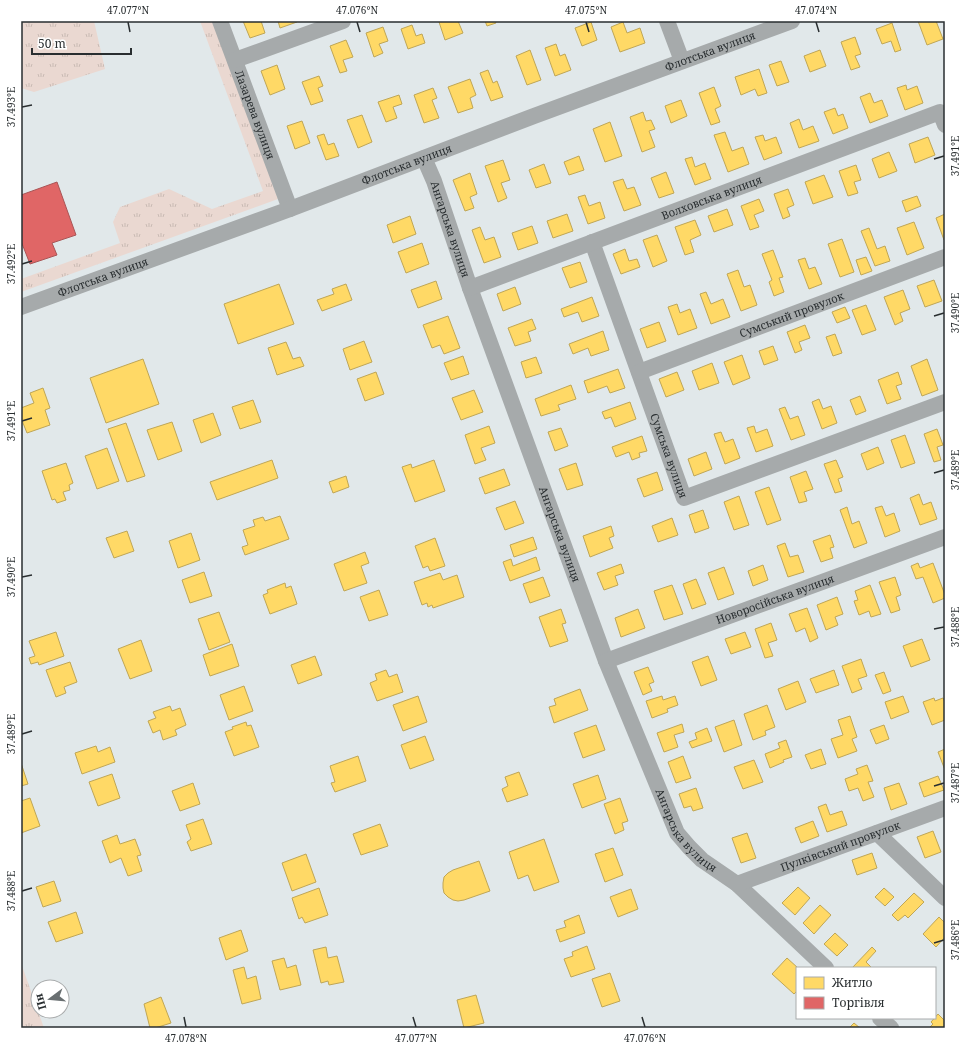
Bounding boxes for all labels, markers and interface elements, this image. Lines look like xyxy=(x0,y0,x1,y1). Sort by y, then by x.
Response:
text: 47.077°N xyxy=(107,3,149,17)
text: 47.076°N xyxy=(336,3,378,17)
text: 47.075°N xyxy=(565,3,607,17)
text: 47.074°N xyxy=(795,3,837,17)
street label: Флотська вулиця xyxy=(662,27,757,74)
scale bar xyxy=(32,30,131,56)
text: 50 m xyxy=(38,35,66,52)
street label: Лазарева вулиця xyxy=(232,68,279,161)
text: 37.493°E xyxy=(4,87,18,127)
text: 37.491°E xyxy=(948,136,962,176)
street label: Флотська вулиця xyxy=(359,140,454,188)
street label: Волховська вулиця xyxy=(659,171,764,223)
street label: Ангарська вулиця xyxy=(428,179,474,279)
text: 37.492°E xyxy=(4,244,18,284)
street label: Флотська вулиця xyxy=(55,253,150,300)
street label: Сумський провулок xyxy=(737,288,846,341)
text: 37.490°E xyxy=(948,293,962,333)
text: 37.491°E xyxy=(4,401,18,441)
street label: Сумська вулиця xyxy=(647,411,691,500)
text: 37.489°E xyxy=(948,450,962,490)
street label: Ангарська вулиця xyxy=(536,484,585,584)
text: 37.490°E xyxy=(4,557,18,597)
street label: Новоросійська вулиця xyxy=(714,570,836,627)
text: 37.488°E xyxy=(948,607,962,647)
text: 37.489°E xyxy=(4,714,18,754)
text: 37.487°E xyxy=(948,763,962,803)
street label: Ангарська вулиця xyxy=(652,786,720,875)
street label: Пулківський провулок xyxy=(778,817,903,875)
text: 37.488°E xyxy=(4,871,18,911)
text: 37.486°E xyxy=(948,920,962,960)
legend xyxy=(796,967,936,1019)
text: Житло xyxy=(831,974,873,991)
north arrow xyxy=(30,979,70,1019)
text: Пн xyxy=(30,991,49,1012)
text: Торгівля xyxy=(832,994,885,1011)
text: 47.078°N xyxy=(165,1031,207,1045)
text: 47.077°N xyxy=(395,1031,437,1045)
text: 47.076°N xyxy=(624,1031,666,1045)

